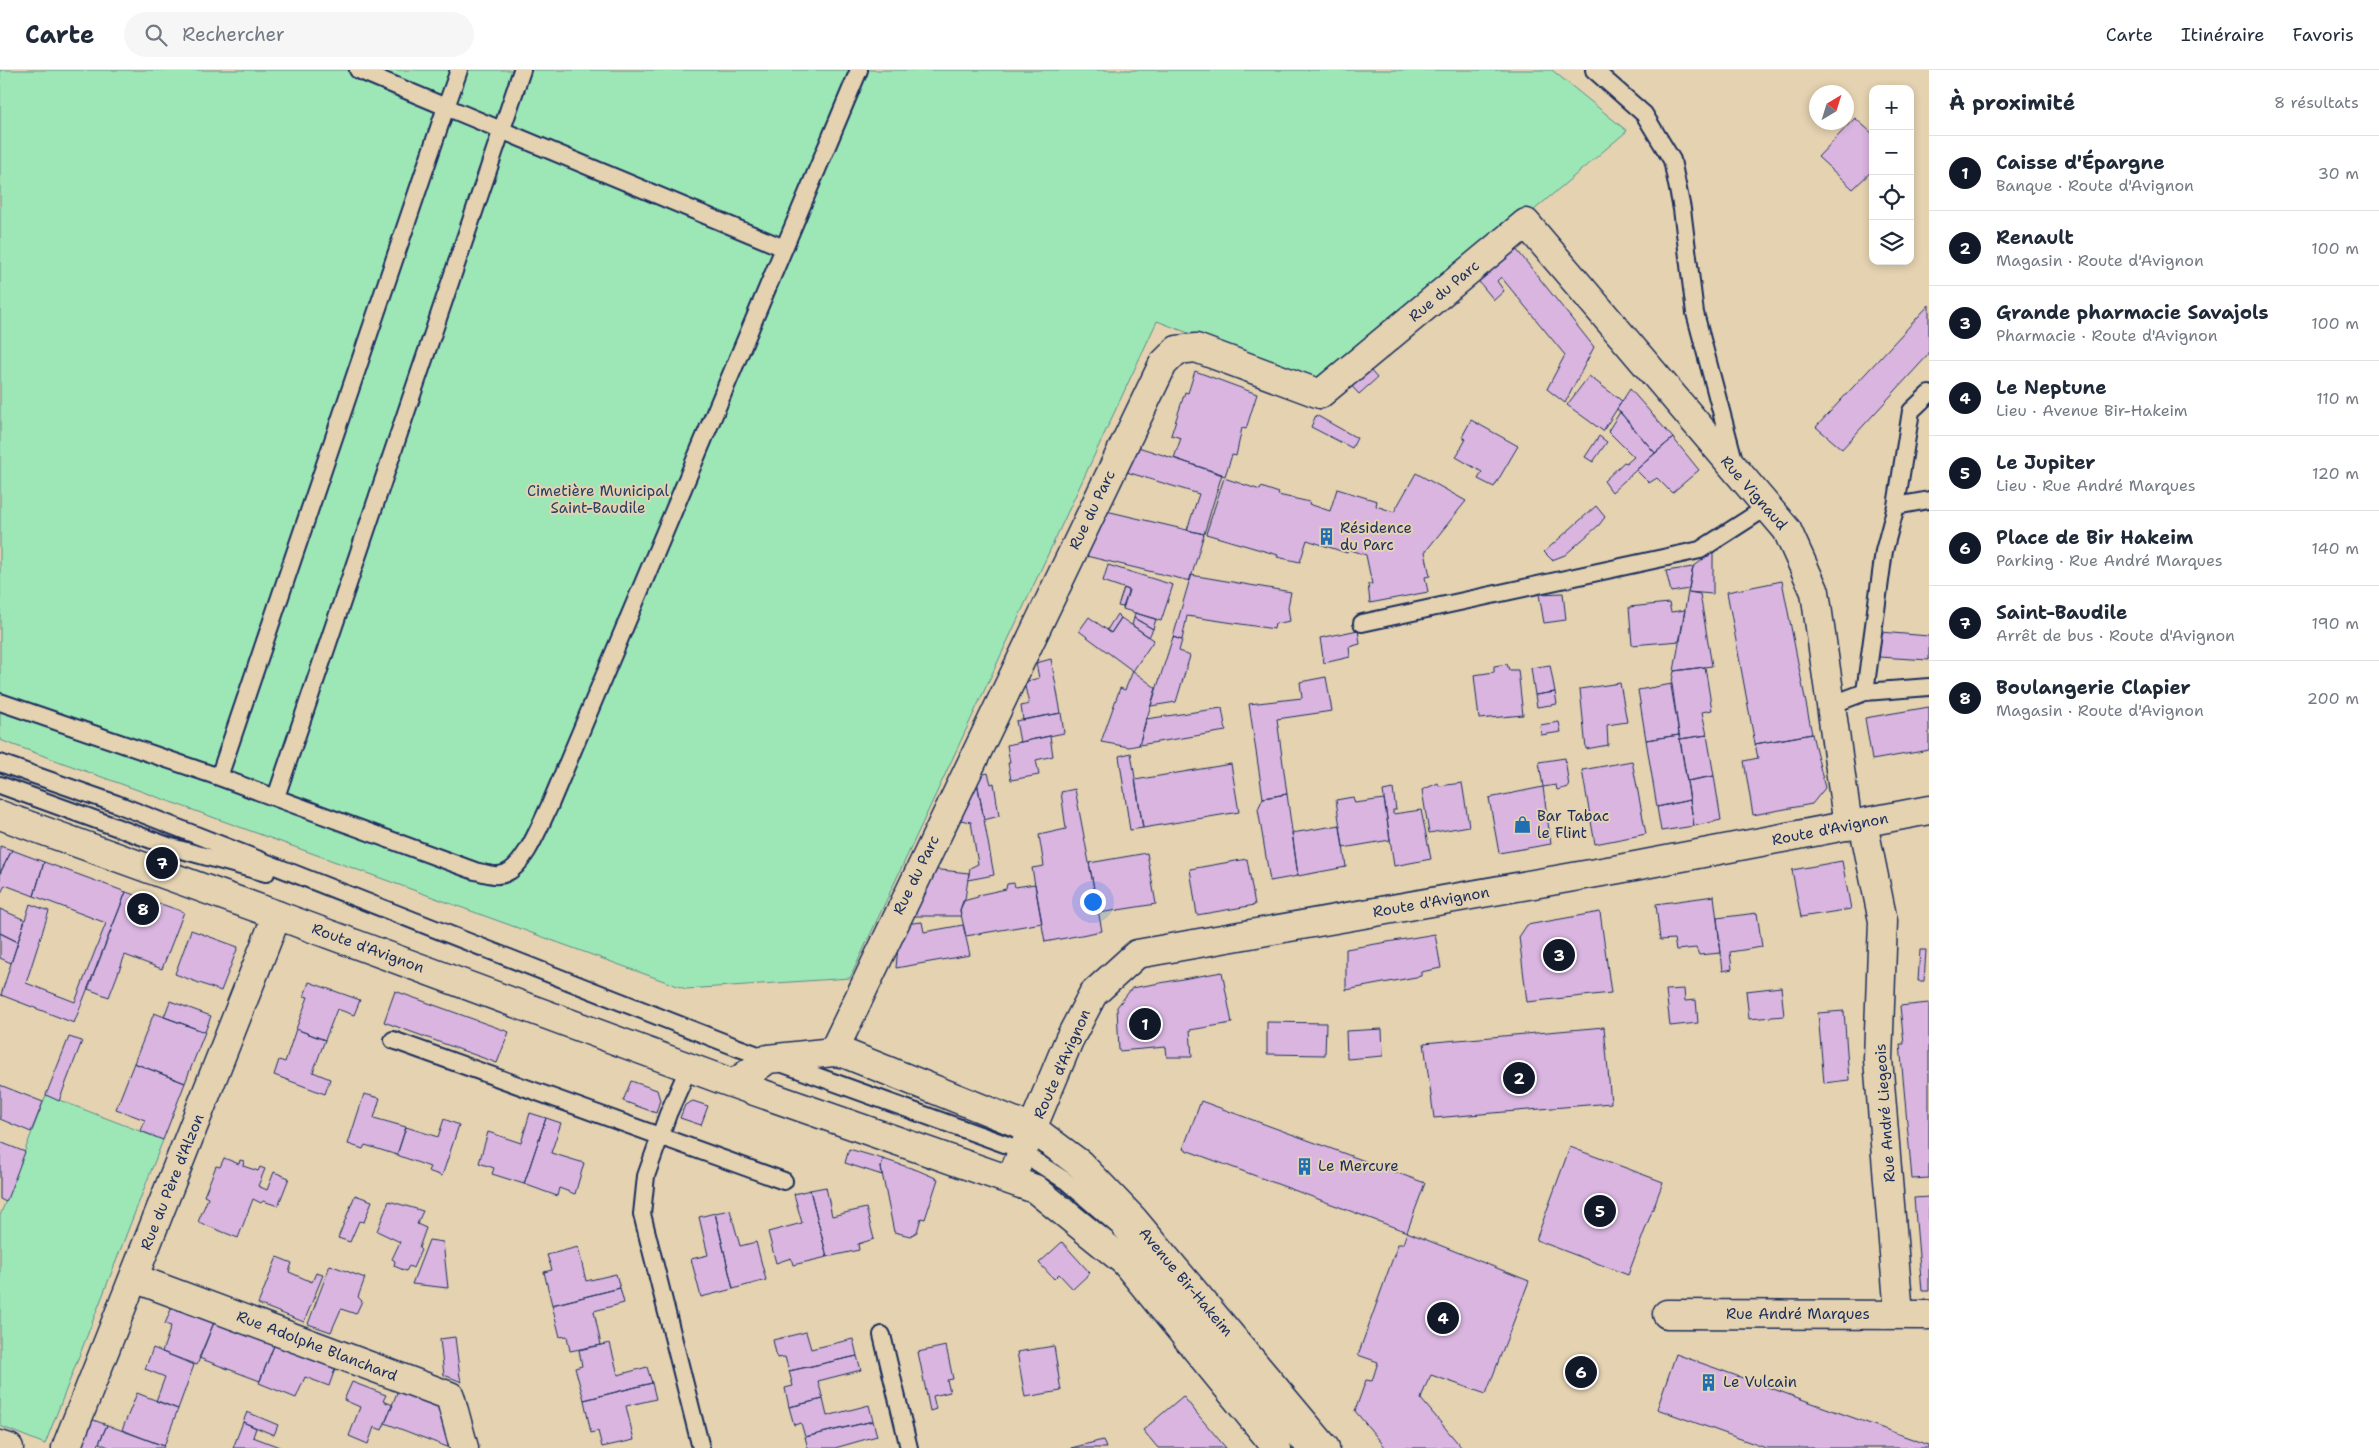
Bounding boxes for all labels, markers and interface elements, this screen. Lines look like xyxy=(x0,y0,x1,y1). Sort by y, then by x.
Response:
search box xyxy=(124,12,474,57)
text: Carte xyxy=(25,19,94,51)
icon: search xyxy=(142,21,170,49)
text: Rechercher xyxy=(182,22,285,47)
text: Carte xyxy=(2106,23,2153,47)
text: Itinéraire xyxy=(2181,23,2265,47)
text: Favoris xyxy=(2293,23,2354,47)
north arrow xyxy=(1809,85,1854,130)
map controls xyxy=(1869,85,1914,265)
button: + xyxy=(1869,85,1914,130)
text: À proximité xyxy=(1949,89,2075,117)
text: 8 résultats xyxy=(2274,92,2359,113)
button: − xyxy=(1869,130,1914,175)
text: Caisse d'Épargne xyxy=(1996,150,2165,175)
text: 1 xyxy=(1961,163,1969,184)
text: 30 m xyxy=(2318,163,2359,184)
button: locate xyxy=(1869,175,1914,220)
text: Banque · Route d'Avignon xyxy=(1996,175,2194,196)
button: layers xyxy=(1869,220,1914,265)
text: Renault xyxy=(1996,225,2074,250)
text: 2 xyxy=(1959,238,1971,259)
text: 100 m xyxy=(2311,238,2359,259)
text: Magasin · Route d'Avignon xyxy=(1996,250,2204,271)
street label: Rue du Parc xyxy=(1405,256,1483,326)
text: Grande pharmacie Savajols xyxy=(1996,300,2269,325)
text: 3 xyxy=(1959,313,1971,334)
text: 100 m xyxy=(2311,313,2359,334)
text: Pharmacie · Route d'Avignon xyxy=(1996,325,2217,346)
text: Le Neptune xyxy=(1996,375,2107,400)
text: 4 xyxy=(1959,388,1971,409)
text: 110 m xyxy=(2316,388,2359,409)
text: Lieu · Avenue Bir-Hakeim xyxy=(1996,400,2188,421)
text: Le Jupiter xyxy=(1996,450,2096,475)
street label: Rue Vignaud xyxy=(1716,452,1792,535)
text: 5 xyxy=(1960,463,1970,484)
text: 120 m xyxy=(2312,463,2359,484)
street label: Rue du Parc xyxy=(1064,467,1120,553)
text: Lieu · Rue André Marques xyxy=(1996,475,2196,496)
park label: Cimetière Municipal Saint-Baudile xyxy=(527,481,670,518)
place label: Résidence du Parc xyxy=(1340,518,1412,555)
text: Place de Bir Hakeim xyxy=(1996,525,2193,550)
building icon: Résidence du Parc xyxy=(1316,527,1336,547)
text: 6 xyxy=(1959,538,1971,559)
text: 140 m xyxy=(2312,538,2359,559)
text: Parking · Rue André Marques xyxy=(1996,550,2223,571)
text: Saint-Baudile xyxy=(1996,600,2127,625)
text: 7 xyxy=(1959,613,1971,634)
text: 190 m xyxy=(2312,613,2359,634)
text: Arrêt de bus · Route d'Avignon xyxy=(1996,625,2235,646)
text: Boulangerie Clapier xyxy=(1996,675,2191,700)
text: 8 xyxy=(1959,688,1971,709)
text: 200 m xyxy=(2307,688,2359,709)
text: Magasin · Route d'Avignon xyxy=(1996,700,2204,721)
place label: Bar Tabac le Flint xyxy=(1537,806,1609,843)
street label: Route d'Avignon xyxy=(1770,808,1890,850)
shop icon: Bar Tabac le Flint xyxy=(1513,815,1533,835)
street label: Rue du Parc xyxy=(888,832,944,918)
pin: 7 xyxy=(146,844,178,882)
street label: Route d'Avignon xyxy=(1371,882,1491,922)
your location xyxy=(1080,889,1106,915)
pin: 8 xyxy=(127,890,159,928)
street label: Route d'Avignon xyxy=(309,918,427,978)
pin: 3 xyxy=(1543,936,1575,974)
pin: 1 xyxy=(1129,1005,1161,1043)
street label: Route d'Avignon xyxy=(1029,1006,1095,1122)
street label: Rue André Liegeois xyxy=(1870,1043,1900,1183)
pin: 2 xyxy=(1503,1059,1535,1097)
street label: Rue du Père d'Alzon xyxy=(136,1111,208,1253)
building icon: Le Mercure xyxy=(1294,1156,1314,1176)
place label: Le Mercure xyxy=(1318,1156,1399,1176)
pin: 5 xyxy=(1584,1192,1616,1230)
street label: Avenue Bir-Hakeim xyxy=(1134,1223,1238,1341)
pin: 4 xyxy=(1427,1299,1459,1337)
street label: Rue André Marques xyxy=(1726,1304,1870,1324)
street label: Rue Adolphe Blanchard xyxy=(234,1306,401,1386)
pin: 6 xyxy=(1565,1353,1597,1391)
building icon: Le Vulcain xyxy=(1699,1372,1719,1392)
place label: Le Vulcain xyxy=(1723,1372,1797,1392)

